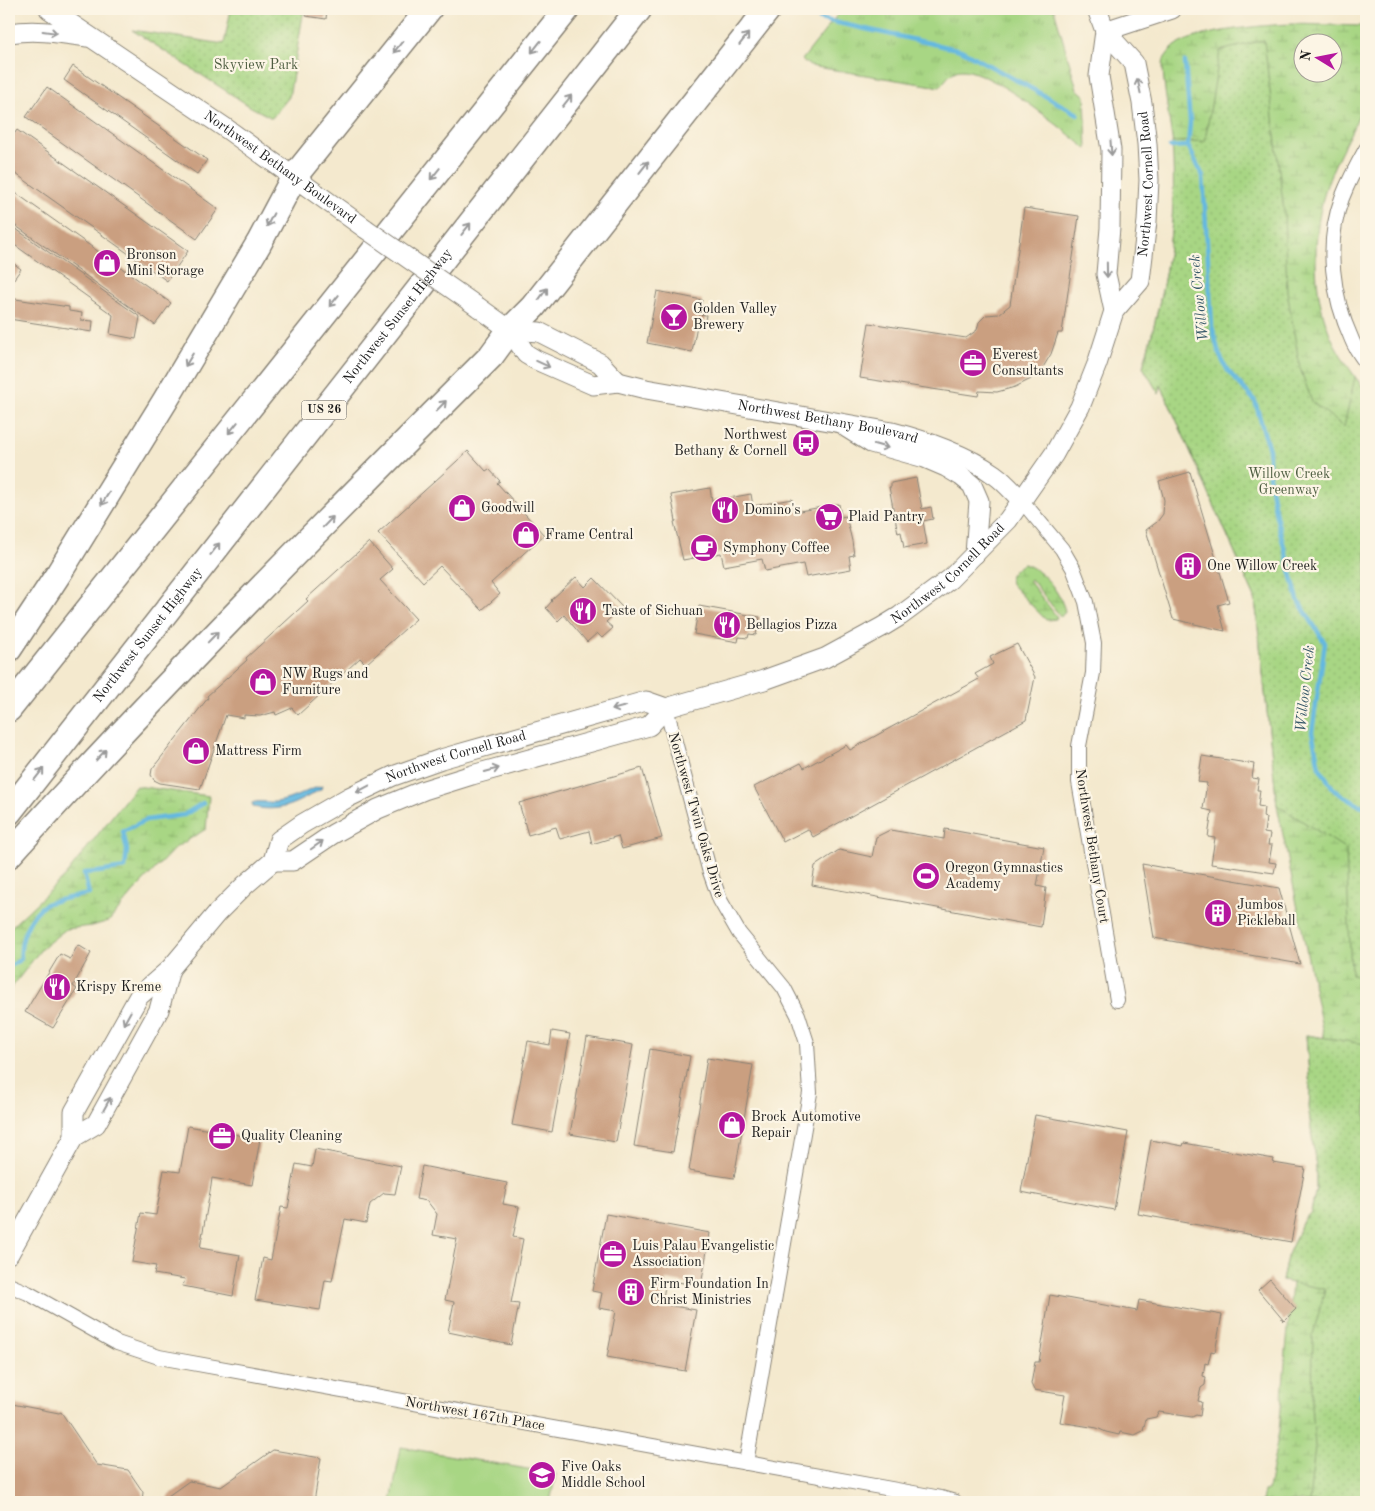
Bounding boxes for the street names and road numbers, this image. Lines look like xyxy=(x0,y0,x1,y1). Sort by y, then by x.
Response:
street label: Northwest Bethany Boulevard xyxy=(201,108,359,226)
street label: Northwest Cornell Road xyxy=(1136,110,1156,258)
street label: Northwest Sunset Highway xyxy=(341,246,455,386)
street label: Northwest Bethany Boulevard xyxy=(737,398,920,446)
road number: US 26 xyxy=(302,400,346,420)
street label: Northwest Cornell Road xyxy=(889,521,1008,627)
street label: Northwest Sunset Highway xyxy=(91,564,205,705)
street label: Northwest Cornell Road xyxy=(383,728,528,786)
street label: Northwest Twin Oaks Drive xyxy=(666,731,726,899)
street label: Northwest Bethany Court xyxy=(1073,768,1111,924)
street label: Northwest 167th Place xyxy=(404,1395,546,1433)

